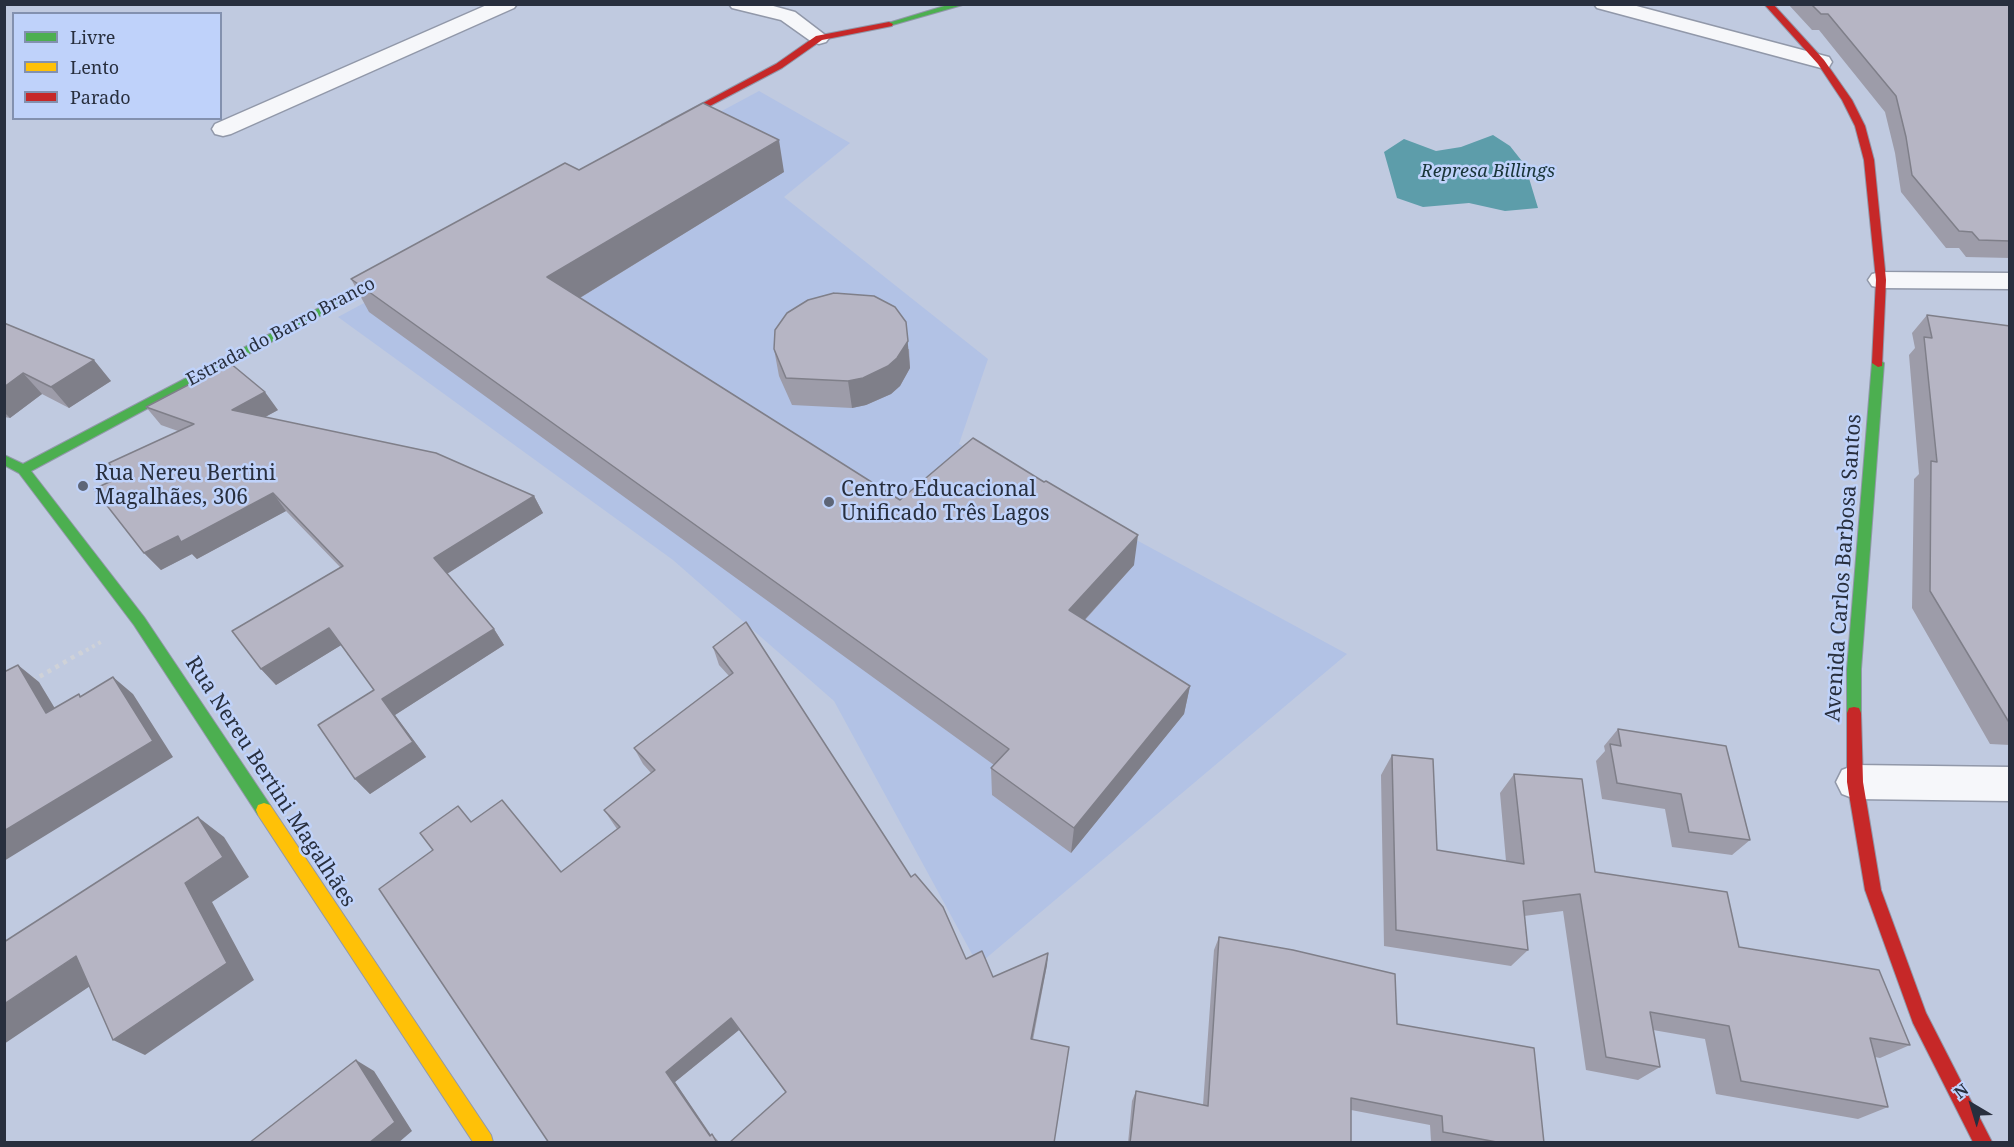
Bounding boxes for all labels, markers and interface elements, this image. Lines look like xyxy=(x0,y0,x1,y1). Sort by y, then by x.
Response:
legend xyxy=(12,12,222,120)
text: Livre xyxy=(70,25,116,49)
text: Lento xyxy=(70,55,119,79)
text: Parado xyxy=(70,85,131,109)
water label: Represa Billings xyxy=(1421,161,1555,183)
street label: Estrada do Barro Branco xyxy=(183,273,379,391)
street label: Avenida Carlos Barbosa Santos xyxy=(1821,413,1867,723)
place label: Rua Nereu Bertini Magalhães, 306 xyxy=(95,461,276,511)
place label: Centro Educacional Unificado Três Lagos xyxy=(841,477,1050,527)
marker: Rua Nereu Bertini Magalhães, 306 xyxy=(76,479,90,493)
marker: Centro Educacional Unificado Três Lagos xyxy=(822,495,836,509)
street label: Rua Nereu Bertini Magalhães xyxy=(180,652,360,912)
north arrow xyxy=(1942,1075,2002,1135)
text: N xyxy=(1949,1078,1973,1103)

